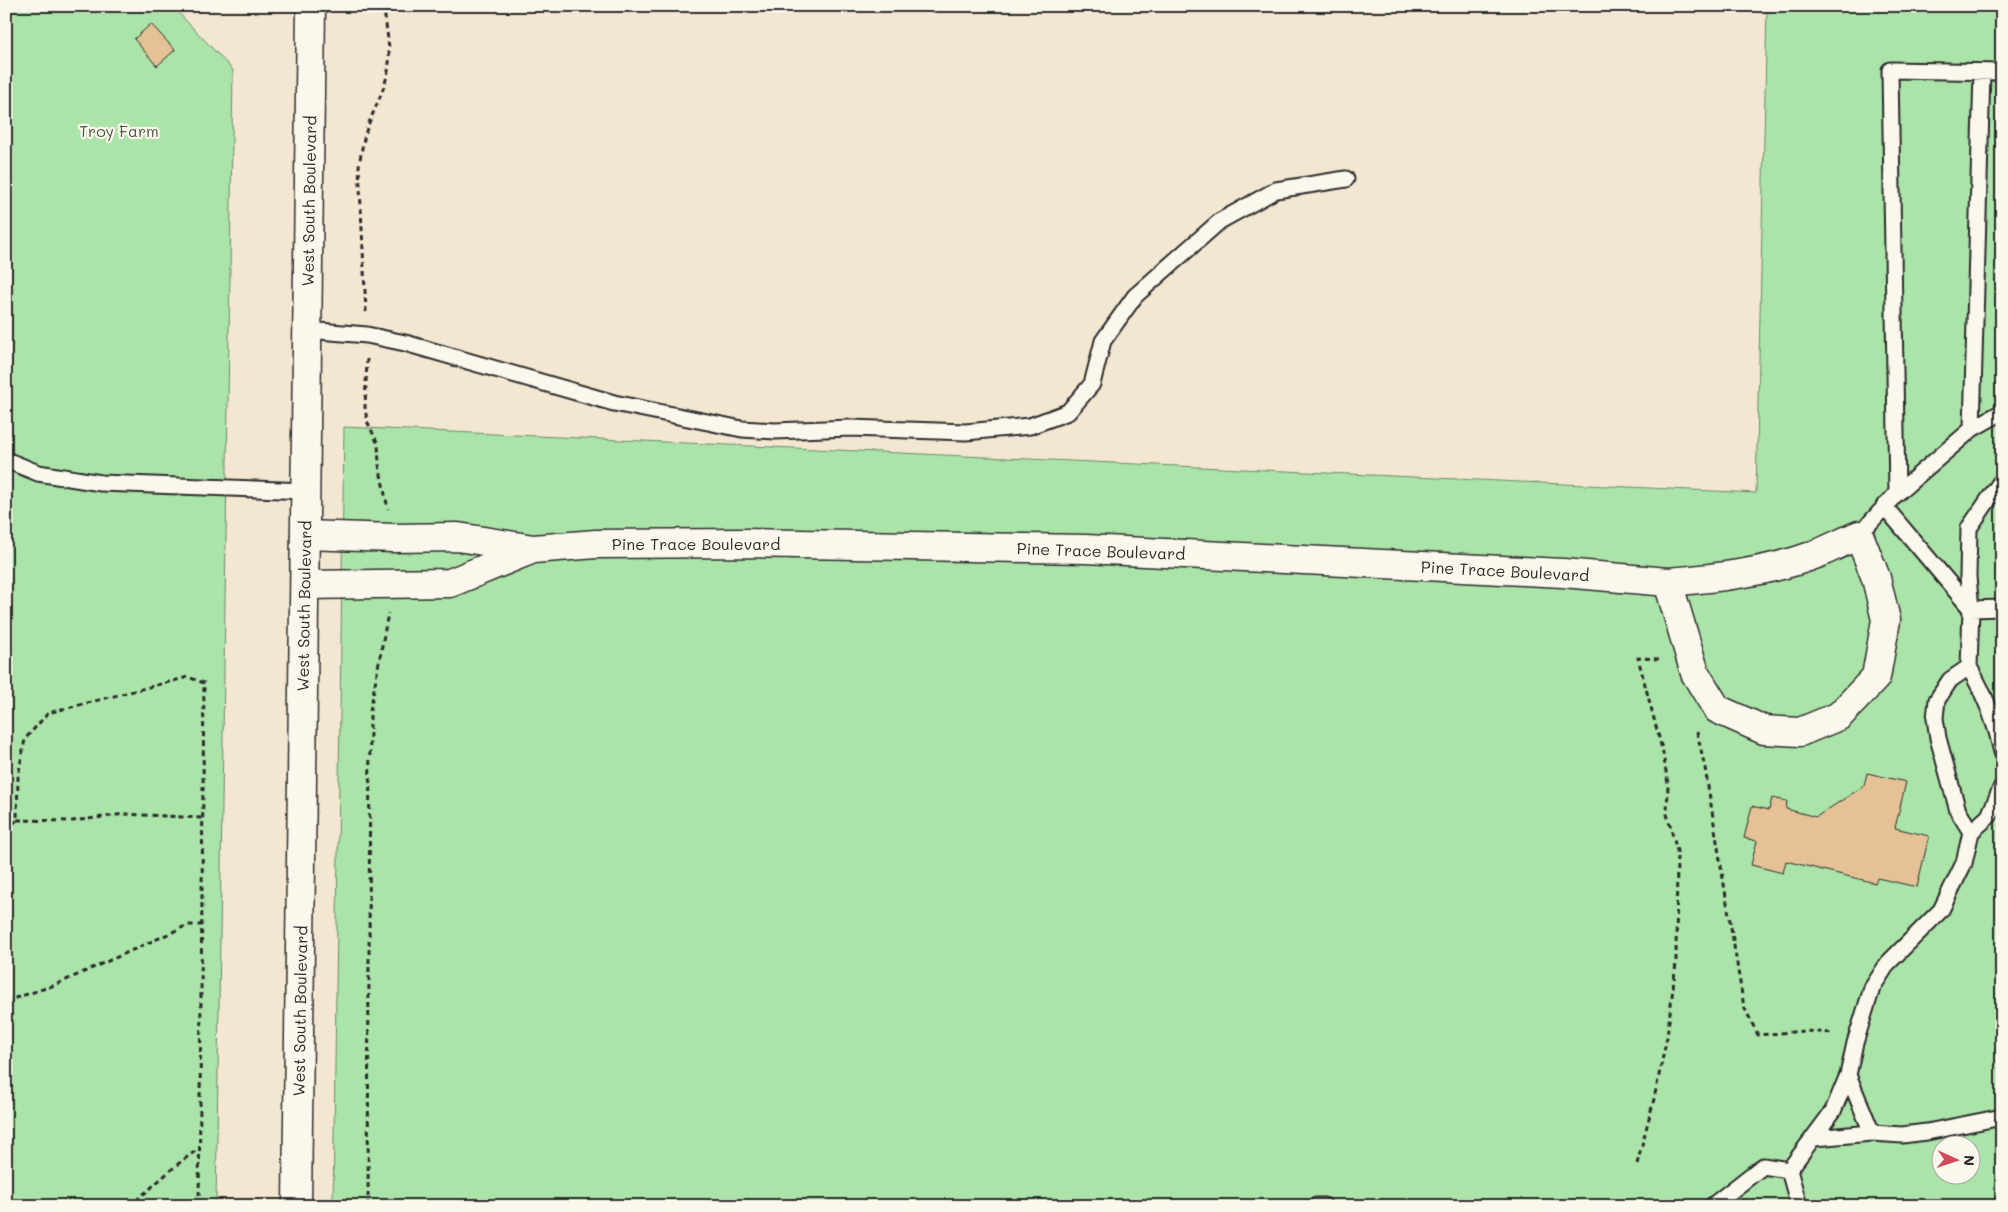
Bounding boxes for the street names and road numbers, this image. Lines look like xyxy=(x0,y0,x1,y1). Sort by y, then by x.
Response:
street label: West South Boulevard xyxy=(297,115,320,287)
street label: West South Boulevard xyxy=(292,520,315,692)
street label: Pine Trace Boulevard xyxy=(612,533,780,554)
street label: Pine Trace Boulevard xyxy=(1016,537,1186,564)
street label: Pine Trace Boulevard xyxy=(1420,556,1590,585)
street label: West South Boulevard xyxy=(288,925,311,1097)

